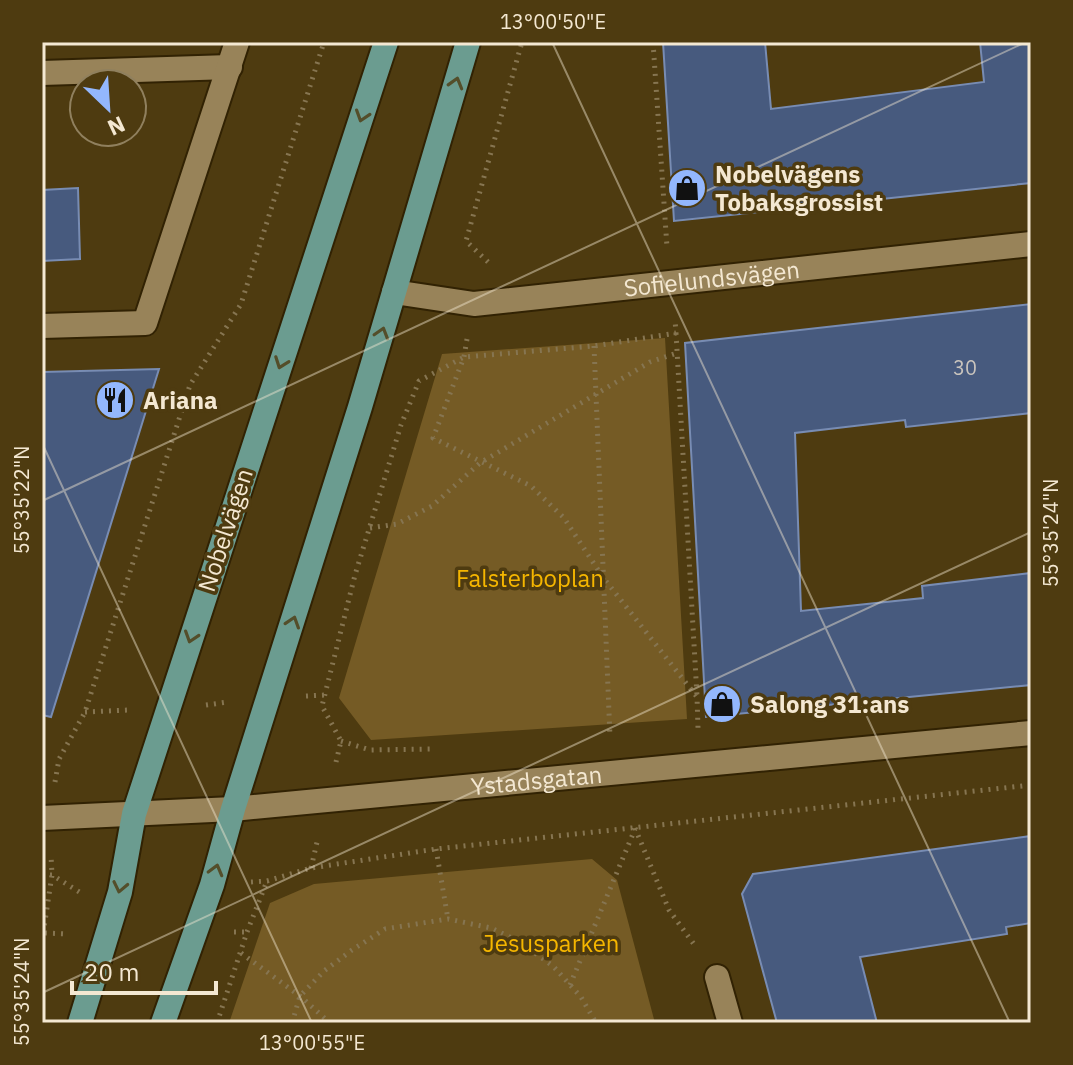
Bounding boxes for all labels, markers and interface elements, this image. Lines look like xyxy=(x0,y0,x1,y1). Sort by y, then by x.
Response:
text: 13°00'50"E xyxy=(500,8,606,35)
north arrow xyxy=(68,68,148,148)
one-way arrow xyxy=(447,77,463,91)
one-way arrow xyxy=(355,108,371,122)
text: N xyxy=(103,110,130,143)
place label: Nobelvägens Tobaksgrossist xyxy=(715,158,883,218)
shop icon: Nobelvägens Tobaksgrossist xyxy=(666,167,708,209)
street label: Sofielundsvägen xyxy=(622,253,801,304)
one-way arrow xyxy=(373,326,389,340)
house number: 30 xyxy=(953,354,977,381)
one-way arrow xyxy=(274,355,291,369)
restaurant icon: Ariana xyxy=(94,379,136,421)
place label: Ariana xyxy=(143,384,218,416)
text: 55°35'22"N xyxy=(8,446,35,554)
street label: Nobelvägen xyxy=(190,464,260,596)
text: 55°35'24"N xyxy=(1037,479,1064,587)
park label: Falsterboplan xyxy=(456,562,604,594)
one-way arrow xyxy=(283,615,299,629)
one-way arrow xyxy=(184,629,200,643)
shop icon: Salong 31:ans xyxy=(701,683,743,725)
place label: Salong 31:ans xyxy=(750,688,909,720)
street label: Ystadsgatan xyxy=(469,758,604,802)
one-way arrow xyxy=(207,864,223,878)
one-way arrow xyxy=(112,879,129,893)
park label: Jesusparken xyxy=(482,927,620,959)
text: 55°35'24"N xyxy=(8,938,35,1046)
scale bar xyxy=(72,945,216,995)
text: 20 m xyxy=(84,956,139,988)
text: 13°00'55"E xyxy=(259,1029,365,1056)

